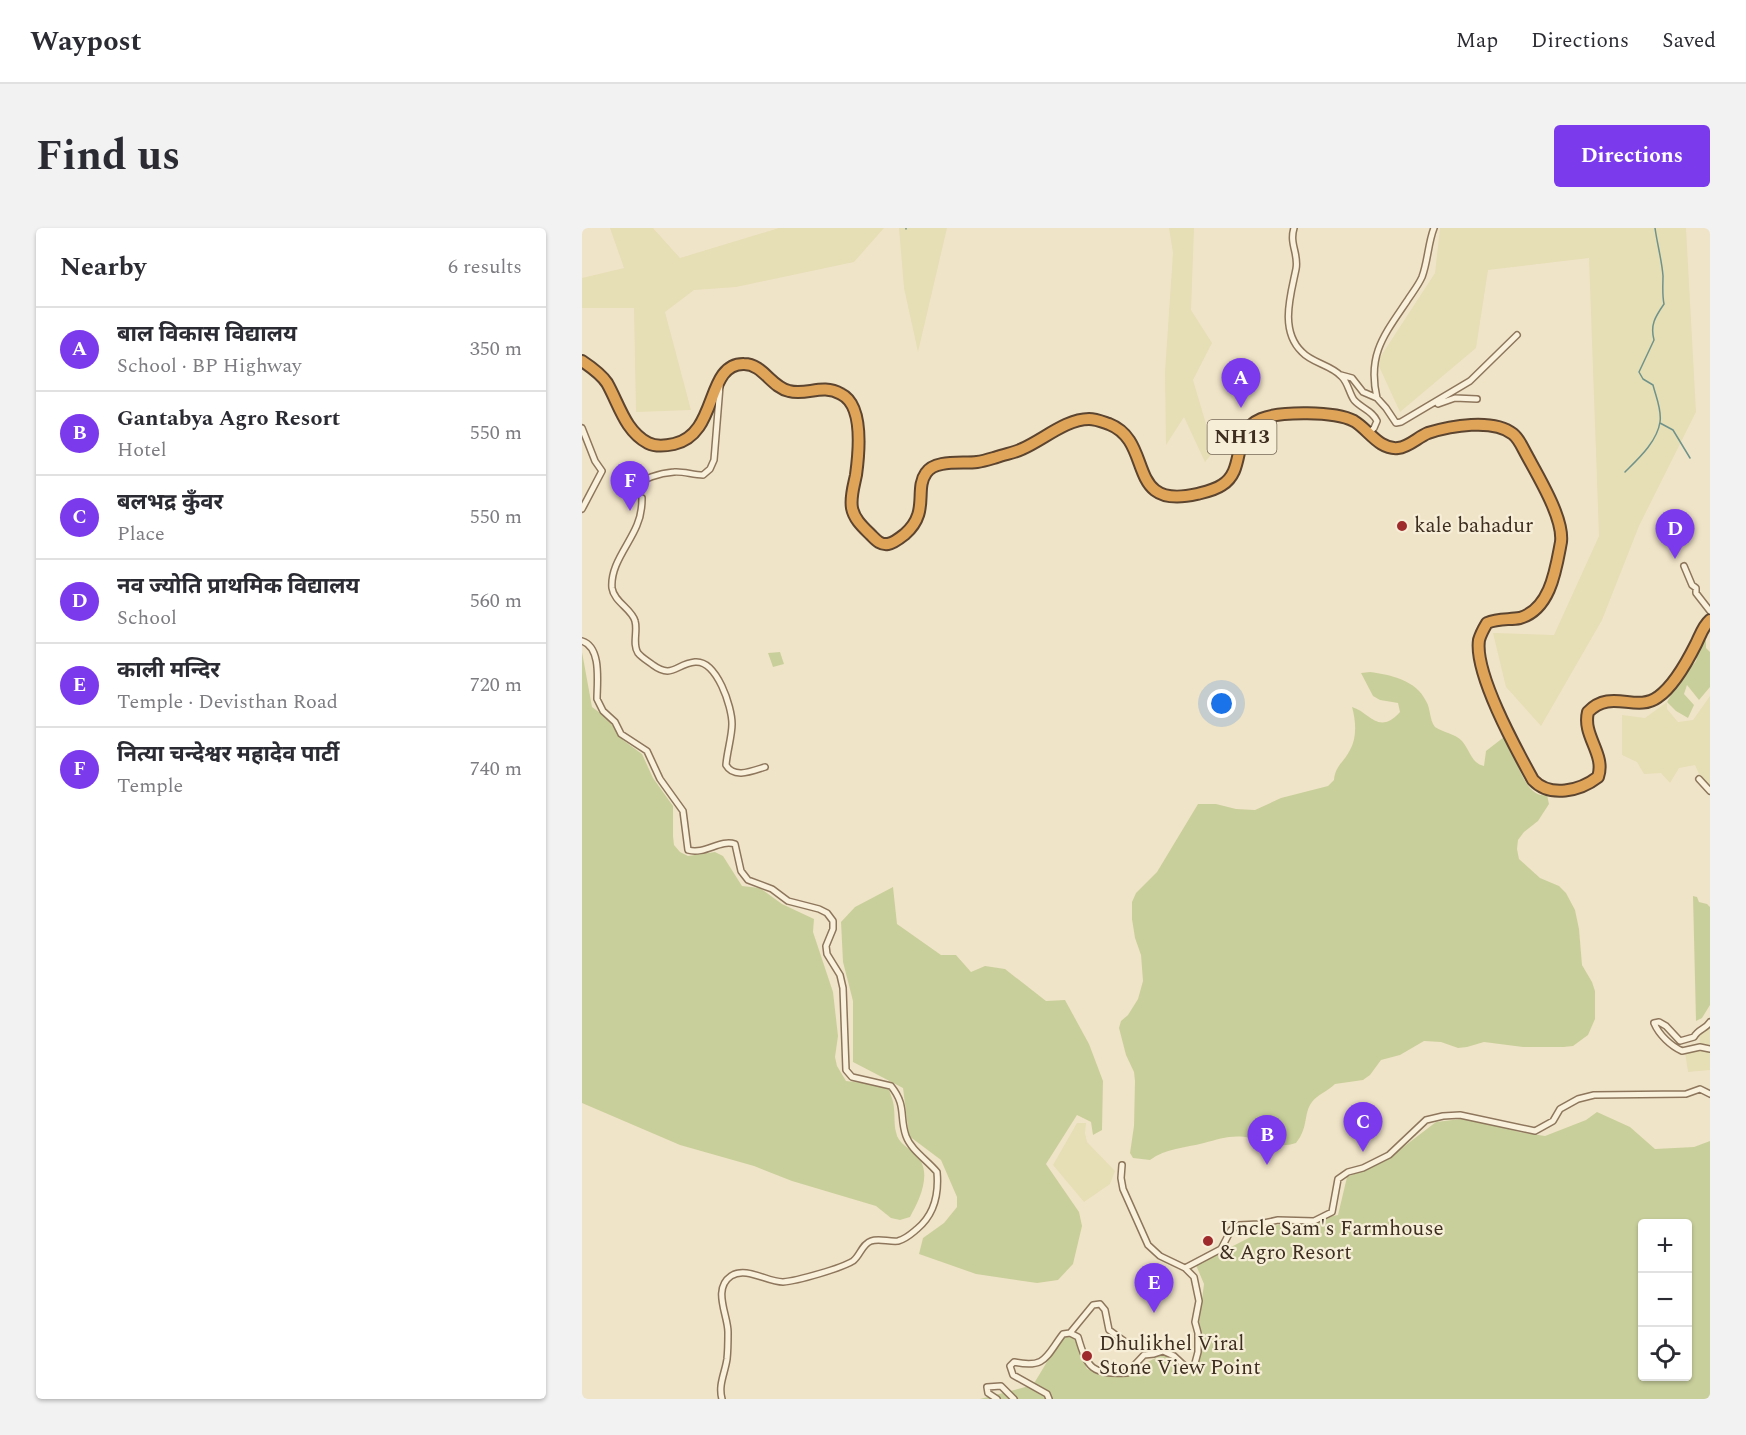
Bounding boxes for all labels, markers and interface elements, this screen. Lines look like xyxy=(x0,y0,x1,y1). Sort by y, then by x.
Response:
text: Waypost xyxy=(30,20,141,63)
text: Map xyxy=(1456,25,1498,57)
text: Directions xyxy=(1531,25,1629,57)
text: Saved xyxy=(1662,25,1716,57)
text: Find us xyxy=(36,125,180,188)
button: Directions xyxy=(1554,125,1710,187)
text: Nearby xyxy=(60,247,146,287)
text: 6 results xyxy=(448,252,522,282)
text: बाल विकास विद्यालय xyxy=(117,318,297,351)
text: A xyxy=(72,334,87,364)
text: 350 m xyxy=(470,334,522,364)
text: School · BP Highway xyxy=(117,351,302,381)
pin: A xyxy=(1222,358,1260,408)
text: Gantabya Agro Resort xyxy=(117,402,340,435)
text: B xyxy=(72,418,87,448)
text: 550 m xyxy=(470,418,522,448)
road number: NH13 xyxy=(1208,420,1276,454)
text: Hotel xyxy=(117,435,167,465)
pin: F xyxy=(610,462,650,511)
text: बलभद्र कुँवर xyxy=(117,486,223,519)
text: C xyxy=(72,502,87,532)
text: 550 m xyxy=(470,502,522,532)
place label: kale bahadur xyxy=(1414,510,1533,542)
pin: D xyxy=(1656,510,1694,559)
text: Place xyxy=(117,519,165,549)
marker: kale bahadur xyxy=(1395,519,1409,533)
text: नव ज्योति प्राथमिक विद्यालय xyxy=(117,570,359,603)
text: D xyxy=(71,586,88,616)
text: 560 m xyxy=(470,586,522,616)
text: School xyxy=(117,603,177,633)
text: काली मन्दिर xyxy=(117,654,220,687)
text: E xyxy=(73,670,86,700)
text: 720 m xyxy=(470,670,522,700)
text: Temple · Devisthan Road xyxy=(117,687,338,717)
your location xyxy=(1207,689,1236,718)
text: नित्या चन्देश्वर महादेव पार्टी xyxy=(117,738,339,771)
text: F xyxy=(73,754,86,784)
text: 740 m xyxy=(470,754,522,784)
text: Temple xyxy=(117,771,183,801)
pin: C xyxy=(1344,1102,1382,1152)
pin: B xyxy=(1248,1116,1286,1165)
place label: Uncle Sam's Farmhouse & Agro Resort xyxy=(1220,1213,1444,1269)
map controls xyxy=(1638,1219,1692,1381)
button: + xyxy=(1638,1219,1692,1273)
marker: Uncle Sam's Farmhouse & Agro Resort xyxy=(1201,1234,1215,1248)
pin: E xyxy=(1134,1264,1174,1313)
button: − xyxy=(1638,1273,1692,1327)
button: locate xyxy=(1638,1327,1692,1381)
place label: Dhulikhel Viral Stone View Point xyxy=(1099,1328,1261,1384)
marker: Dhulikhel Viral Stone View Point xyxy=(1080,1349,1094,1363)

